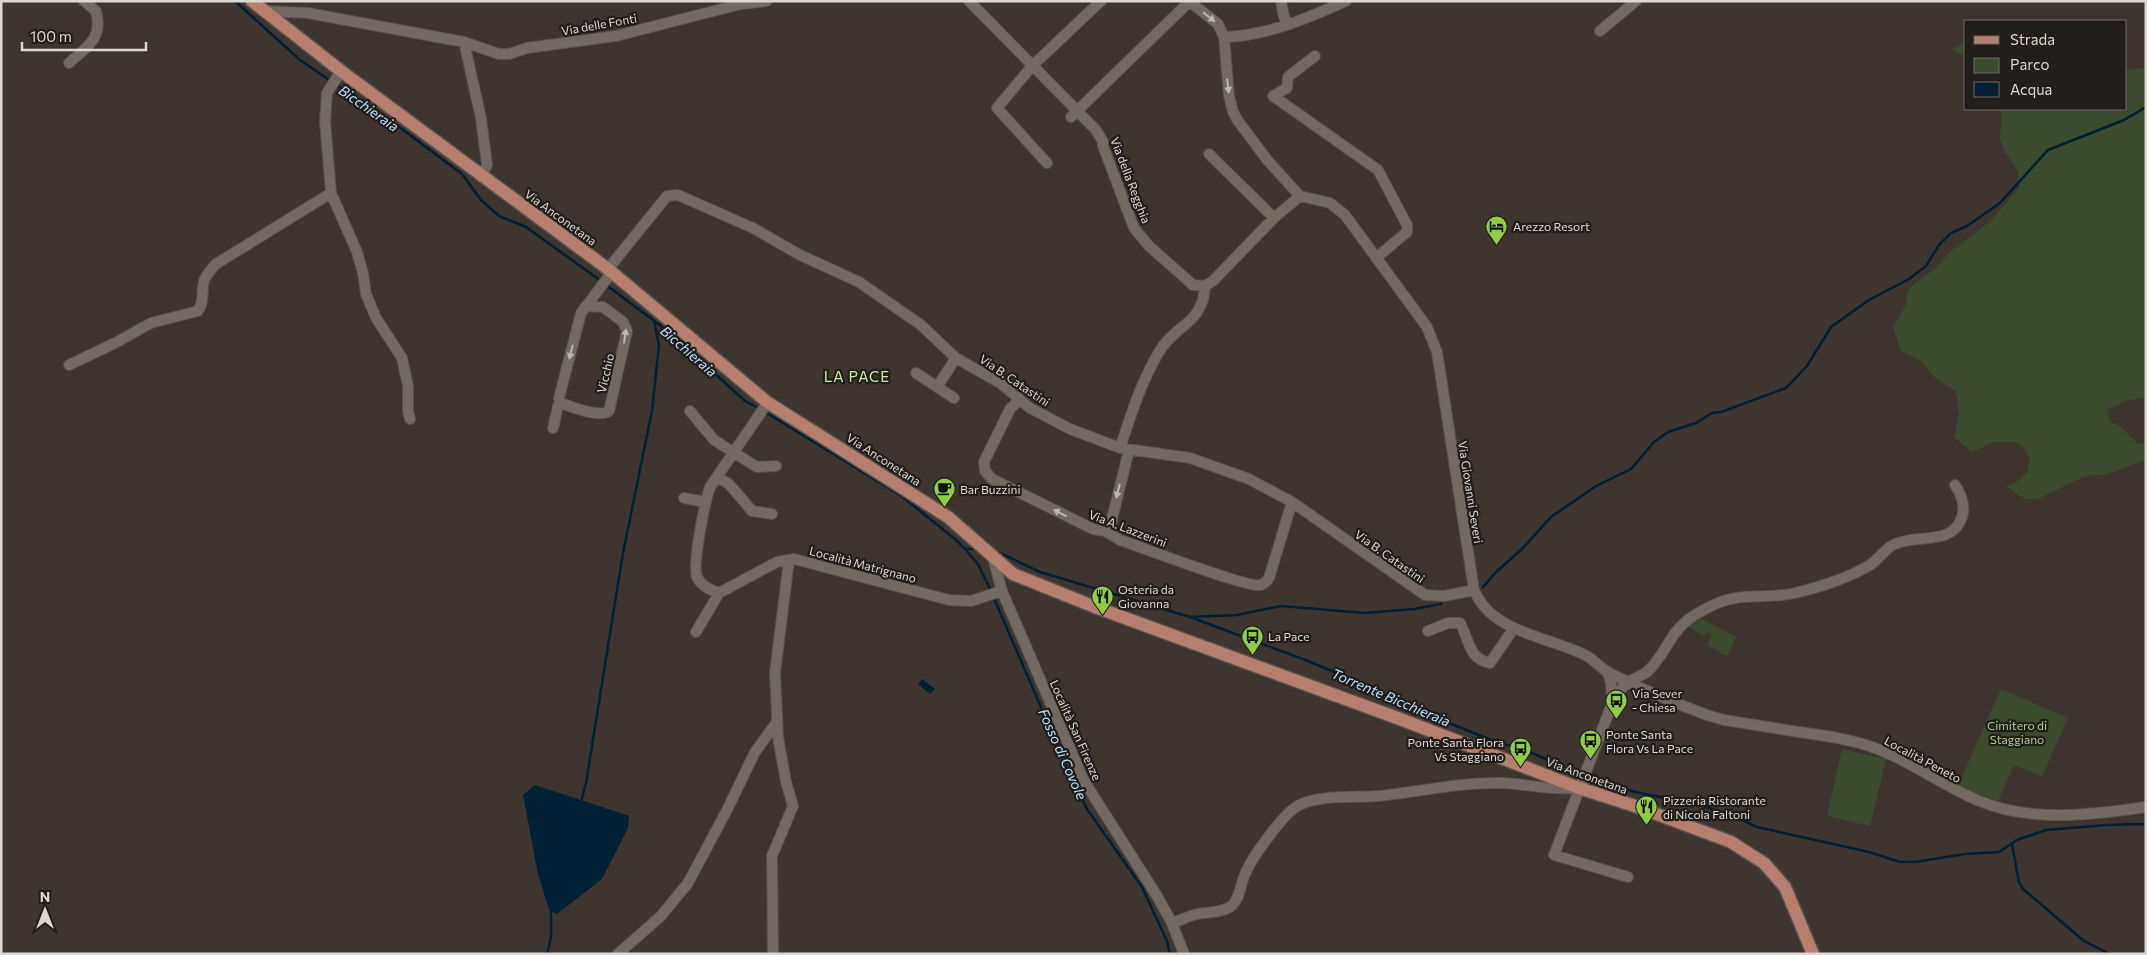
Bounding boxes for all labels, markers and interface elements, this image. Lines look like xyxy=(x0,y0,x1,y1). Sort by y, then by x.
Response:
street label: Via delle Fonti xyxy=(560,10,638,38)
one-way arrow xyxy=(1202,12,1216,22)
scale bar xyxy=(22,20,146,52)
legend xyxy=(1964,20,2127,110)
text: 100 m xyxy=(30,27,72,45)
text: Strada xyxy=(2010,30,2055,48)
text: Parco xyxy=(2010,55,2049,73)
one-way arrow xyxy=(1224,78,1232,94)
text: Acqua xyxy=(2010,80,2052,98)
water label: Bicchieraia xyxy=(336,81,402,135)
street label: Via della Regghia xyxy=(1108,135,1154,225)
street label: Via Anconetana xyxy=(522,186,600,248)
hotel icon: Arezzo Resort xyxy=(1485,214,1509,245)
place label: Arezzo Resort xyxy=(1513,219,1590,233)
water label: Bicchieraia xyxy=(657,322,721,380)
one-way arrow xyxy=(621,328,629,344)
one-way arrow xyxy=(567,344,575,359)
street label: Via B. Catastini xyxy=(977,351,1053,409)
street label: Vicchio xyxy=(594,352,616,394)
district label: LA PACE xyxy=(824,367,890,385)
street label: Via Anconetana xyxy=(844,430,924,488)
street label: Via Giovanni Severi xyxy=(1456,440,1486,544)
cafe icon: Bar Buzzini xyxy=(932,477,956,508)
place label: Bar Buzzini xyxy=(960,482,1021,496)
one-way arrow xyxy=(1114,484,1122,499)
street label: Via A. Lazzerini xyxy=(1087,507,1169,549)
one-way arrow xyxy=(1053,509,1067,517)
street label: Via B. Catastini xyxy=(1352,527,1428,585)
street label: Località Matrignano xyxy=(808,543,918,585)
place label: Osteria da Giovanna xyxy=(1118,582,1174,610)
restaurant icon: Osteria da Giovanna xyxy=(1090,584,1114,615)
bus stop icon: La Pace xyxy=(1240,624,1264,655)
place label: La Pace xyxy=(1268,629,1310,643)
water label: Torrente Bicchieraia xyxy=(1329,664,1453,730)
street label: Località San Firenze xyxy=(1048,678,1104,782)
place label: Via Sever - Chiesa xyxy=(1632,686,1682,714)
bus stop icon: Via Sever - Chiesa xyxy=(1604,688,1628,719)
water label: Fosso di Covole xyxy=(1035,706,1091,803)
park label: Cimitero di Staggiano xyxy=(1987,718,2047,746)
place label: Ponte Santa Flora Vs La Pace xyxy=(1606,727,1693,755)
bus stop icon: Ponte Santa Flora Vs La Pace xyxy=(1578,729,1602,760)
street label: Località Peneto xyxy=(1882,733,1964,785)
place label: Ponte Santa Flora Vs Staggiano xyxy=(1407,735,1504,763)
bus stop icon: Ponte Santa Flora Vs Staggiano xyxy=(1508,737,1532,768)
street label: Via Anconetana xyxy=(1544,754,1630,796)
place label: Pizzeria Ristorante di Nicola Faltoni xyxy=(1663,793,1766,821)
restaurant icon: Pizzeria Ristorante di Nicola Faltoni xyxy=(1635,795,1659,826)
north arrow xyxy=(20,885,70,935)
text: N xyxy=(40,888,50,905)

